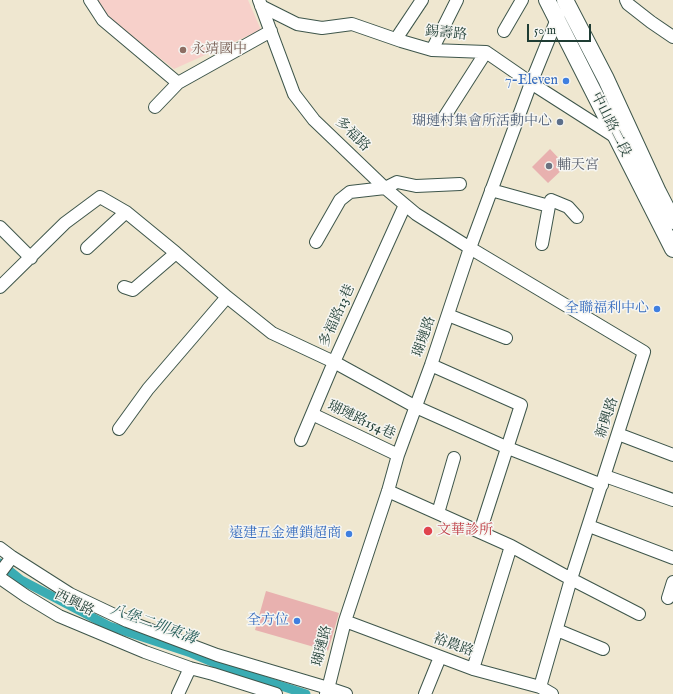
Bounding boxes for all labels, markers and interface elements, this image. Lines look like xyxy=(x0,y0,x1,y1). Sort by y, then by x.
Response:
scale bar xyxy=(529,16,593,42)
street label: 錫壽路 xyxy=(424,23,468,45)
text: 50 m xyxy=(534,23,556,38)
place label: 永靖國中 xyxy=(191,42,247,58)
marker: 永靖國中 xyxy=(178,45,188,55)
place label: 7-Eleven xyxy=(505,73,558,89)
marker: 7-Eleven xyxy=(561,76,571,86)
street label: 中山路二段 xyxy=(587,90,633,160)
street label: 多福路 xyxy=(331,114,373,156)
place label: 瑚璉村集會所活動中心 xyxy=(412,114,552,130)
marker: 瑚璉村集會所活動中心 xyxy=(555,117,565,127)
place label: 輔天宮 xyxy=(557,158,599,174)
marker: 輔天宮 xyxy=(544,161,554,171)
street label: 多福路13巷 xyxy=(317,282,359,350)
place label: 全聯福利中心 xyxy=(565,301,649,317)
marker: 全聯福利中心 xyxy=(652,304,662,314)
street label: 瑚璉路 xyxy=(410,314,440,360)
street label: 新興路 xyxy=(594,395,622,441)
street label: 瑚璉路154巷 xyxy=(324,398,398,444)
place label: 文華診所 xyxy=(437,523,493,539)
marker: 文華診所 xyxy=(422,525,434,537)
place label: 遠建五金連鎖超商 xyxy=(229,526,341,542)
marker: 遠建五金連鎖超商 xyxy=(344,529,354,539)
street label: 西興路 xyxy=(51,587,97,621)
water label: 八堡二圳東溝 xyxy=(108,601,198,649)
place label: 全方位 xyxy=(247,613,289,629)
marker: 全方位 xyxy=(292,616,302,626)
street label: 瑚璉路 xyxy=(310,624,336,668)
street label: 裕農路 xyxy=(430,631,476,661)

